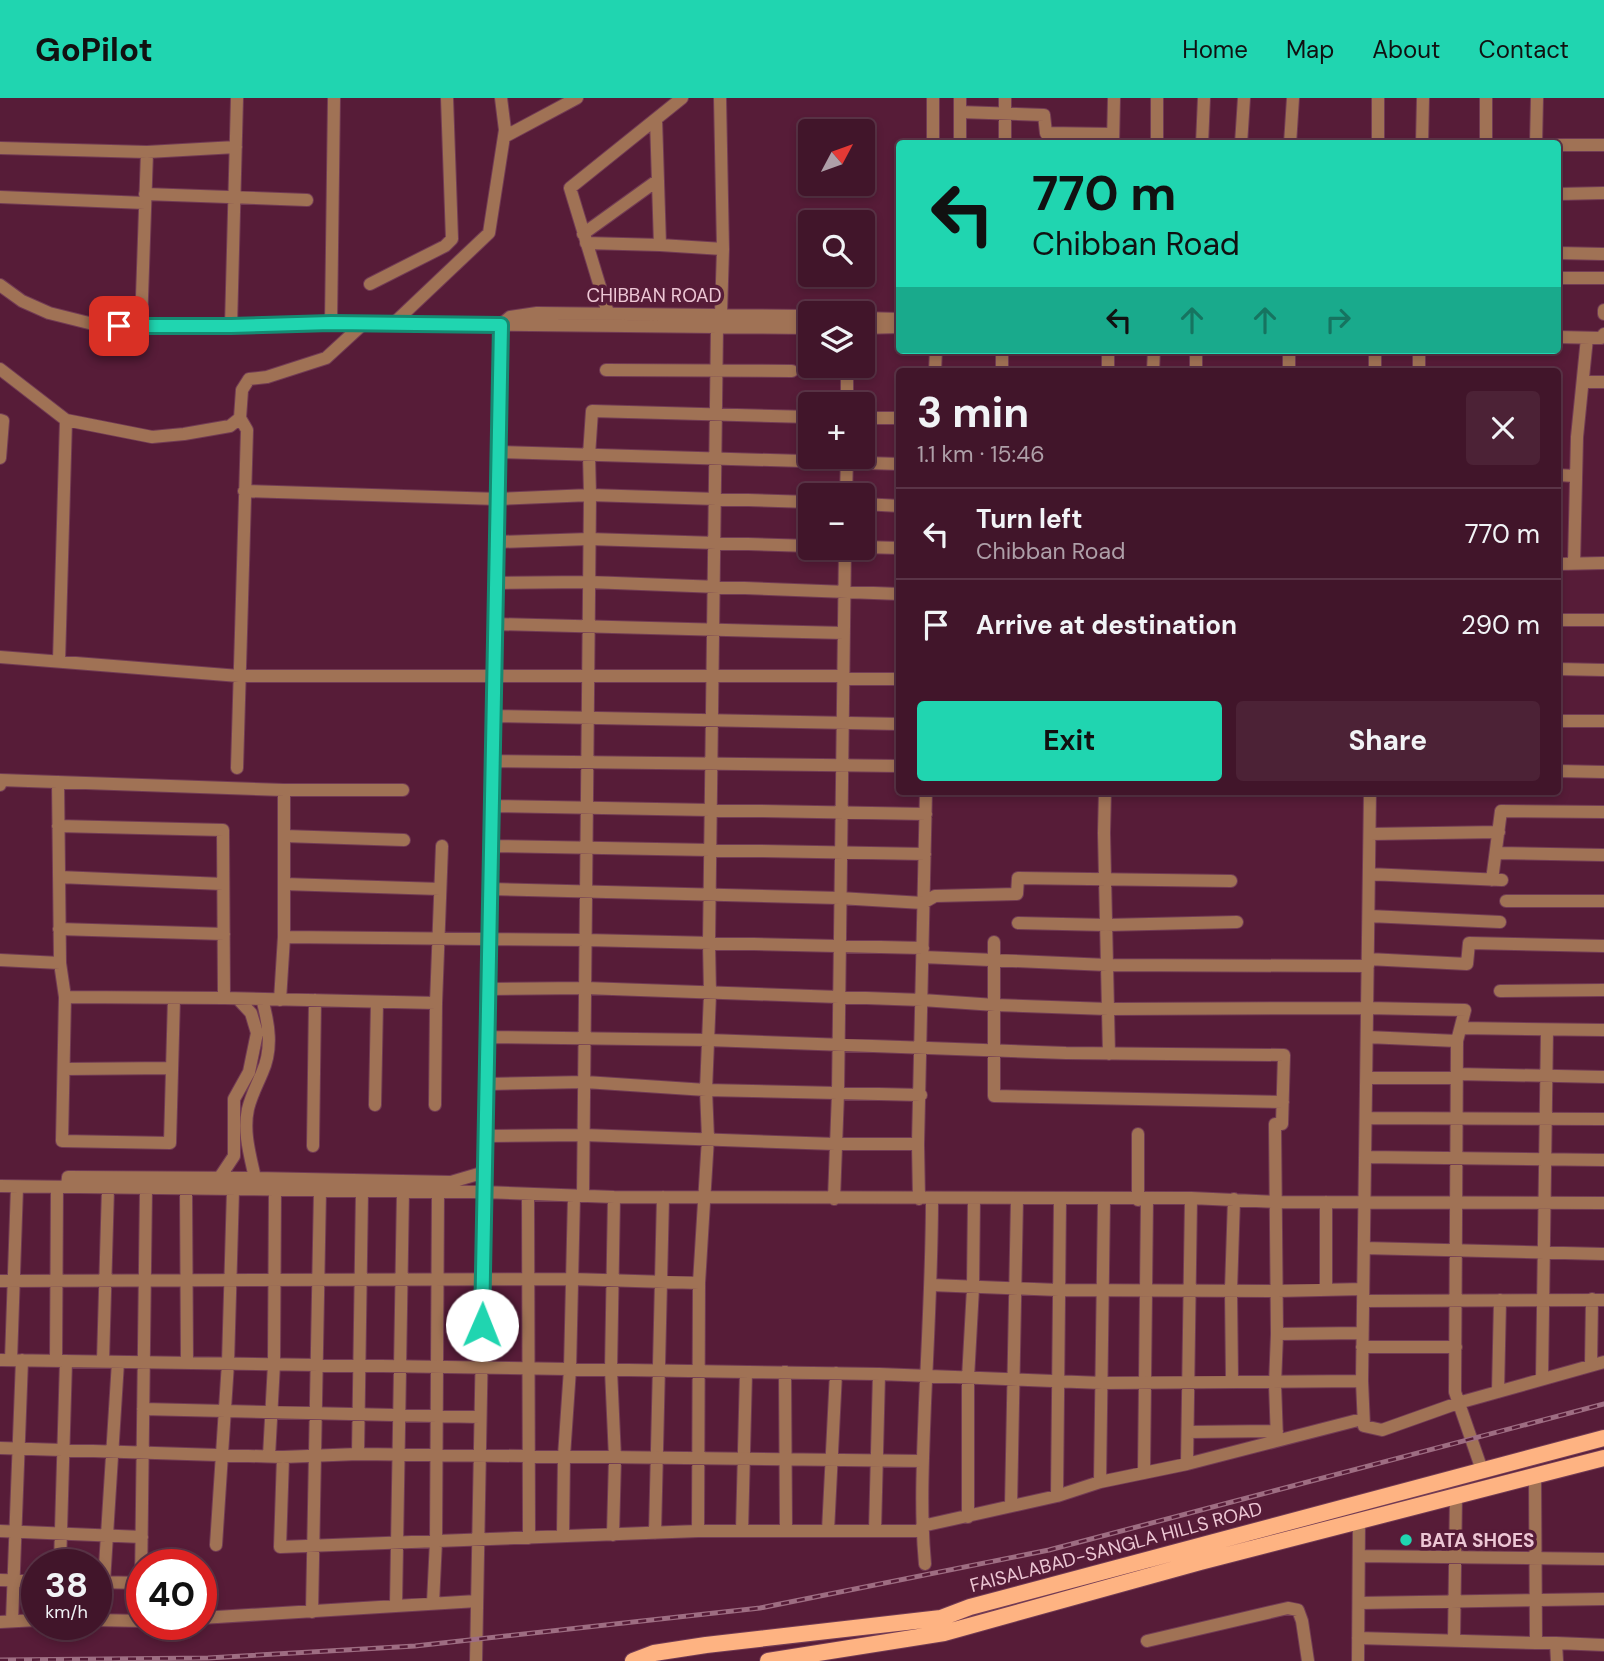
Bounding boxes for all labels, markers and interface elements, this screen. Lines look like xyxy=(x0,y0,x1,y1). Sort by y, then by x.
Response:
text: GoPilot xyxy=(35,28,153,71)
text: Home xyxy=(1182,34,1248,65)
text: Map xyxy=(1286,34,1334,65)
text: About xyxy=(1372,34,1441,65)
text: Contact xyxy=(1479,34,1569,65)
north arrow xyxy=(798,119,875,196)
map controls xyxy=(798,119,875,560)
text: 770 m xyxy=(1032,161,1176,225)
icon: left xyxy=(917,168,1008,259)
button: search xyxy=(798,210,875,287)
text: Chibban Road xyxy=(1032,223,1240,265)
street label: CHIBBAN ROAD xyxy=(586,283,722,308)
pin xyxy=(89,296,149,356)
button: layers xyxy=(798,301,875,378)
icon: left xyxy=(1100,301,1138,339)
icon: ahead xyxy=(1173,301,1211,339)
icon: ahead xyxy=(1246,301,1284,339)
icon: right xyxy=(1319,301,1357,339)
icon: arrive xyxy=(100,307,138,345)
text: 3 min xyxy=(917,385,1029,440)
button: close xyxy=(1466,391,1540,465)
button: + xyxy=(798,392,875,469)
text: 1.1 km · 15:46 xyxy=(917,439,1045,469)
button: − xyxy=(798,483,875,560)
text: Turn left xyxy=(976,502,1083,536)
icon: left xyxy=(917,515,955,553)
text: 770 m xyxy=(1465,517,1540,551)
text: Chibban Road xyxy=(976,536,1125,566)
icon: arrive xyxy=(917,606,955,644)
text: Arrive at destination xyxy=(976,608,1237,642)
text: 290 m xyxy=(1461,608,1540,642)
button: Exit xyxy=(917,701,1222,781)
button: Share xyxy=(1236,701,1540,781)
position arrow xyxy=(445,1288,519,1362)
street label: FAISALABAD-SANGLA HILLS ROAD xyxy=(967,1496,1265,1598)
place label: BATA SHOES xyxy=(1420,1528,1534,1553)
marker: BATA SHOES xyxy=(1398,1532,1414,1548)
speed limit sign: 40 xyxy=(126,1549,217,1640)
text: 38 xyxy=(45,1562,88,1608)
text: km/h xyxy=(45,1600,88,1624)

